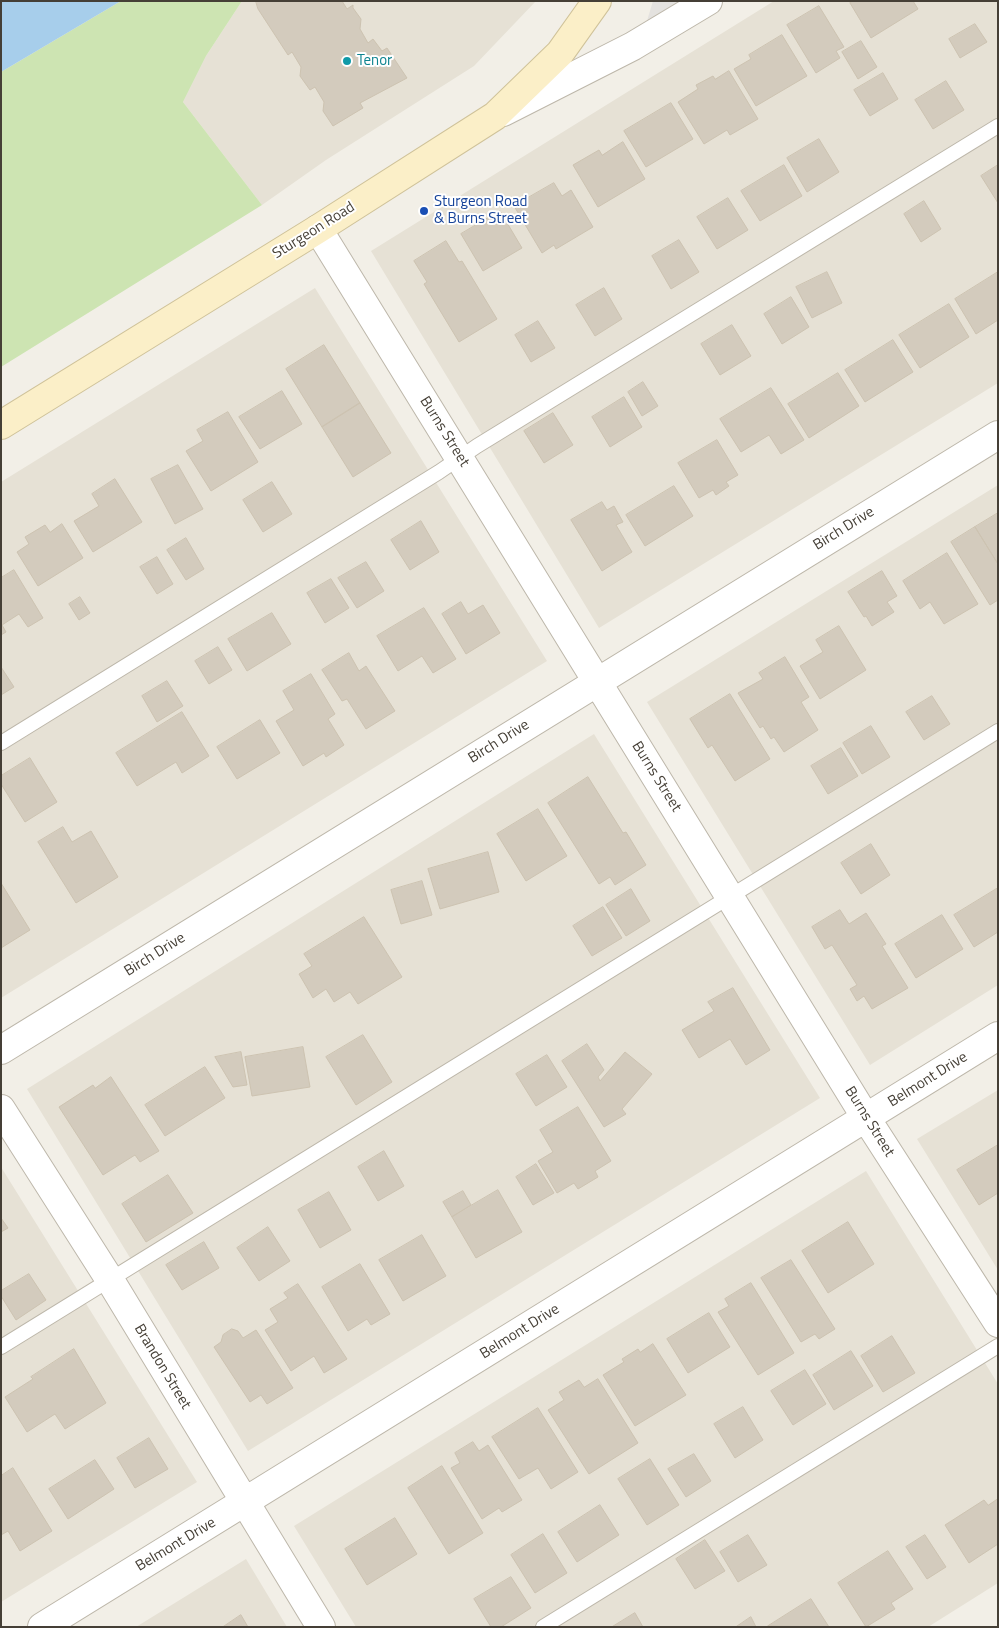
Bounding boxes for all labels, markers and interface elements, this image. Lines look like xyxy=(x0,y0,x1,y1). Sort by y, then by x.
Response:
place label: Tenor xyxy=(357,52,392,70)
marker: Tenor xyxy=(341,55,353,67)
place label: Sturgeon Road & Burns Street xyxy=(434,193,527,228)
street label: Sturgeon Road xyxy=(270,199,358,263)
marker: Sturgeon Road & Burns Street xyxy=(418,205,430,217)
street label: Burns Street xyxy=(415,394,473,470)
street label: Birch Drive xyxy=(810,503,878,555)
street label: Birch Drive xyxy=(465,716,533,768)
street label: Burns Street xyxy=(627,739,685,815)
street label: Birch Drive xyxy=(121,929,189,981)
street label: Belmont Drive xyxy=(885,1048,971,1112)
street label: Burns Street xyxy=(840,1084,898,1160)
street label: Belmont Drive xyxy=(477,1300,563,1364)
street label: Brandon Street xyxy=(130,1321,194,1413)
street label: Belmont Drive xyxy=(133,1514,219,1576)

